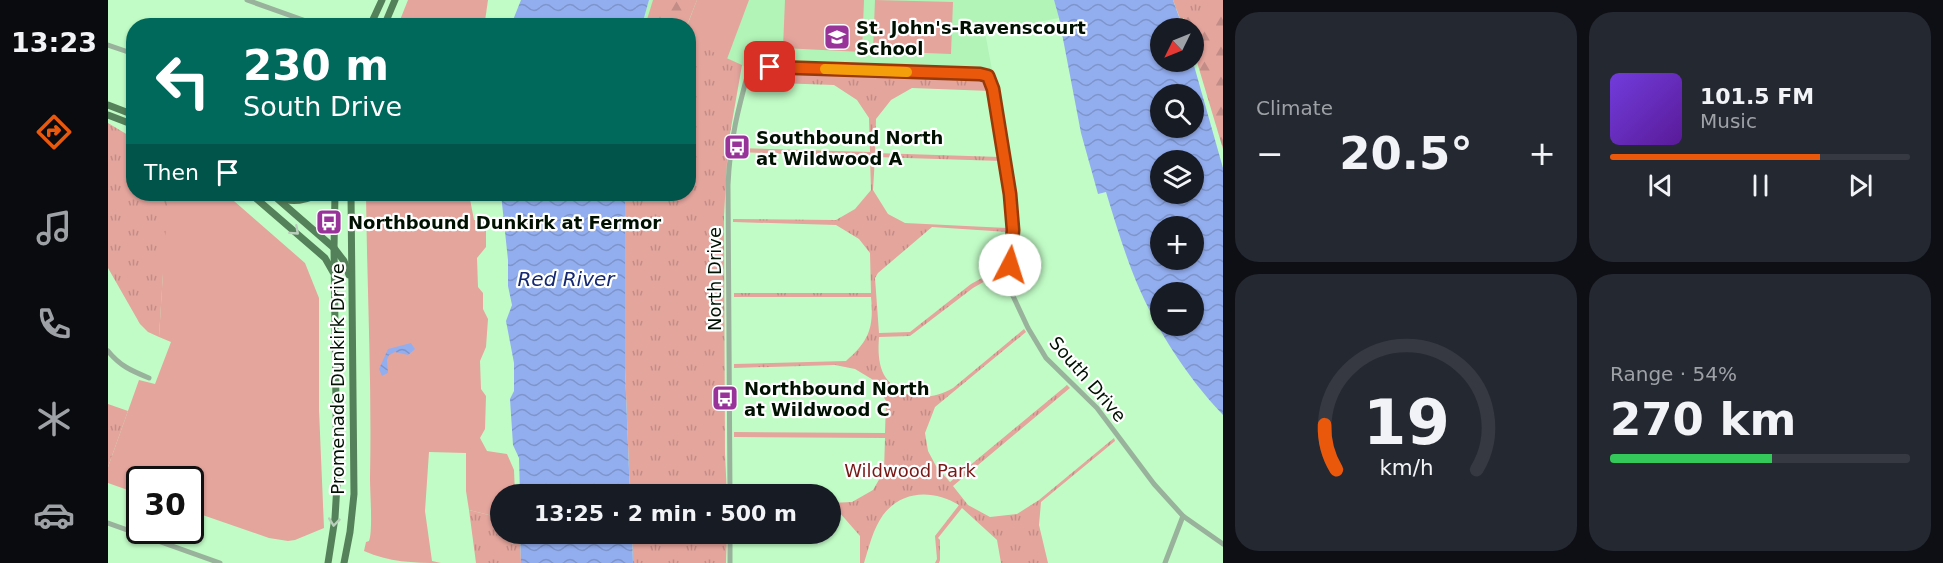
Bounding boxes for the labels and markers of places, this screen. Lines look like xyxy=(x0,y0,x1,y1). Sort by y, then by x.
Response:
place label: St. John's-Ravenscourt School xyxy=(856,17,1086,59)
school or university icon: St. John's-Ravenscourt School xyxy=(822,22,852,52)
pin xyxy=(744,41,795,92)
place label: Southbound North at Wildwood A xyxy=(756,127,943,169)
bus stop icon: Southbound North at Wildwood A xyxy=(722,132,752,162)
bus stop icon: Northbound Dunkirk at Fermor xyxy=(314,207,344,237)
place label: Northbound Dunkirk at Fermor xyxy=(348,212,661,233)
place label: Northbound North at Wildwood C xyxy=(744,378,929,420)
bus stop icon: Northbound North at Wildwood C xyxy=(710,383,740,413)

